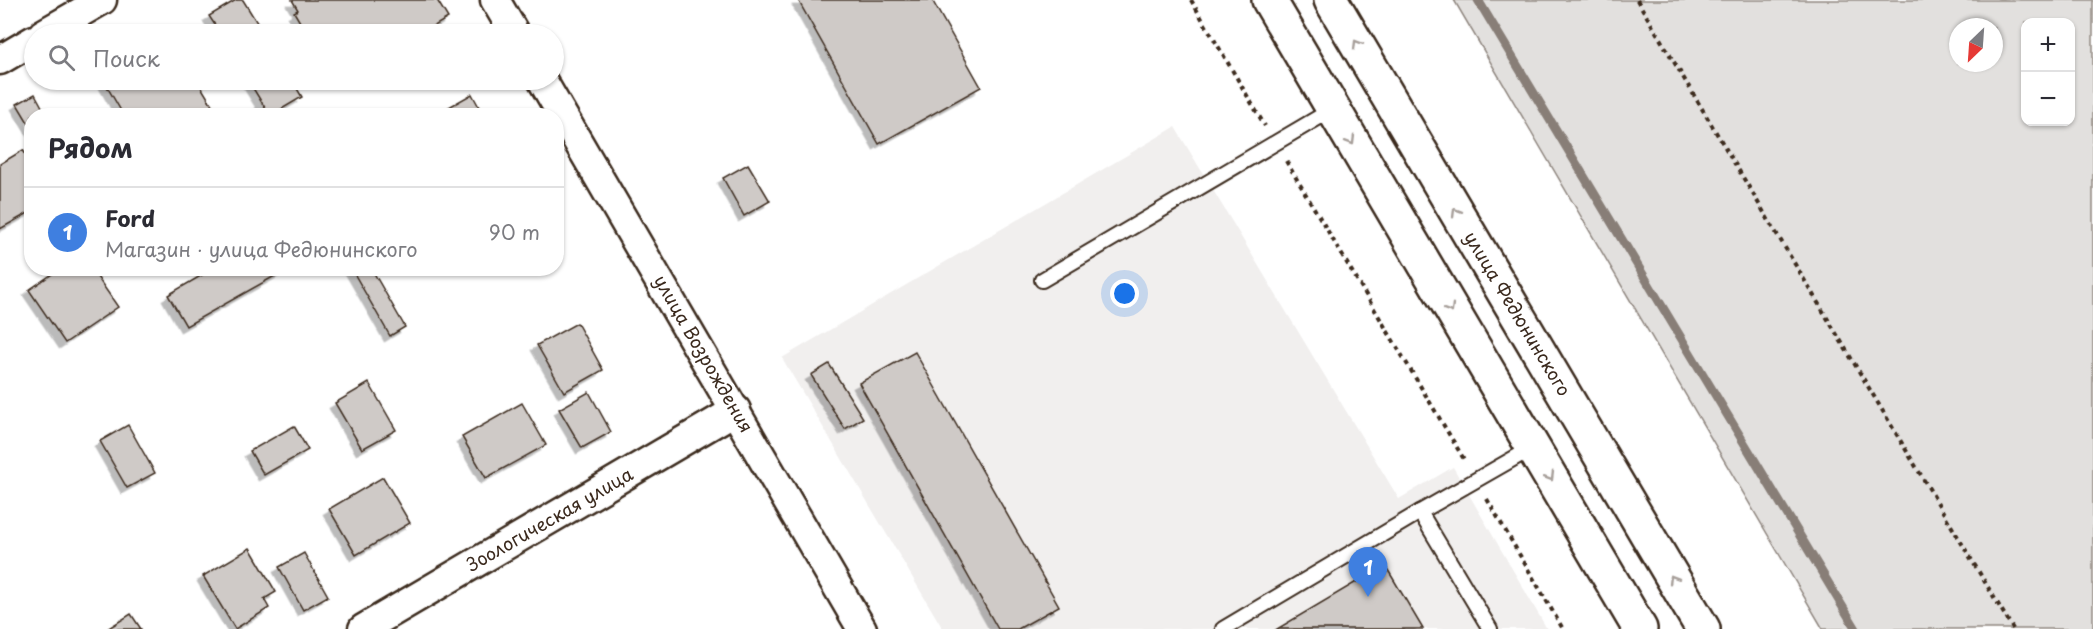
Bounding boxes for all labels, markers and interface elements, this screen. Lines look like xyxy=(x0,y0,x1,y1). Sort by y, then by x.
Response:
north arrow xyxy=(1949,18,2003,72)
map controls xyxy=(2021,18,2075,126)
button: + xyxy=(2021,18,2075,72)
search box xyxy=(24,24,564,90)
one-way arrow xyxy=(1352,40,1364,50)
icon: search xyxy=(45,41,78,74)
text: Поиск xyxy=(93,41,160,74)
button: − xyxy=(2021,72,2075,126)
text: Рядом xyxy=(48,128,133,167)
one-way arrow xyxy=(1344,135,1356,145)
text: Ford xyxy=(105,201,155,234)
one-way arrow xyxy=(1452,208,1463,218)
text: 1 xyxy=(63,217,72,247)
text: 90 m xyxy=(489,217,540,247)
street label: улица Федюнинского xyxy=(1458,226,1578,401)
text: Магазин · улица Федюнинского xyxy=(105,234,418,264)
street label: улица Возрождения xyxy=(648,269,761,437)
your location xyxy=(1110,279,1139,308)
one-way arrow xyxy=(1443,303,1455,313)
street label: Зоологическая улица xyxy=(461,460,638,577)
one-way arrow xyxy=(1542,471,1554,481)
pin: 1 xyxy=(1348,548,1388,597)
one-way arrow xyxy=(1669,575,1680,585)

